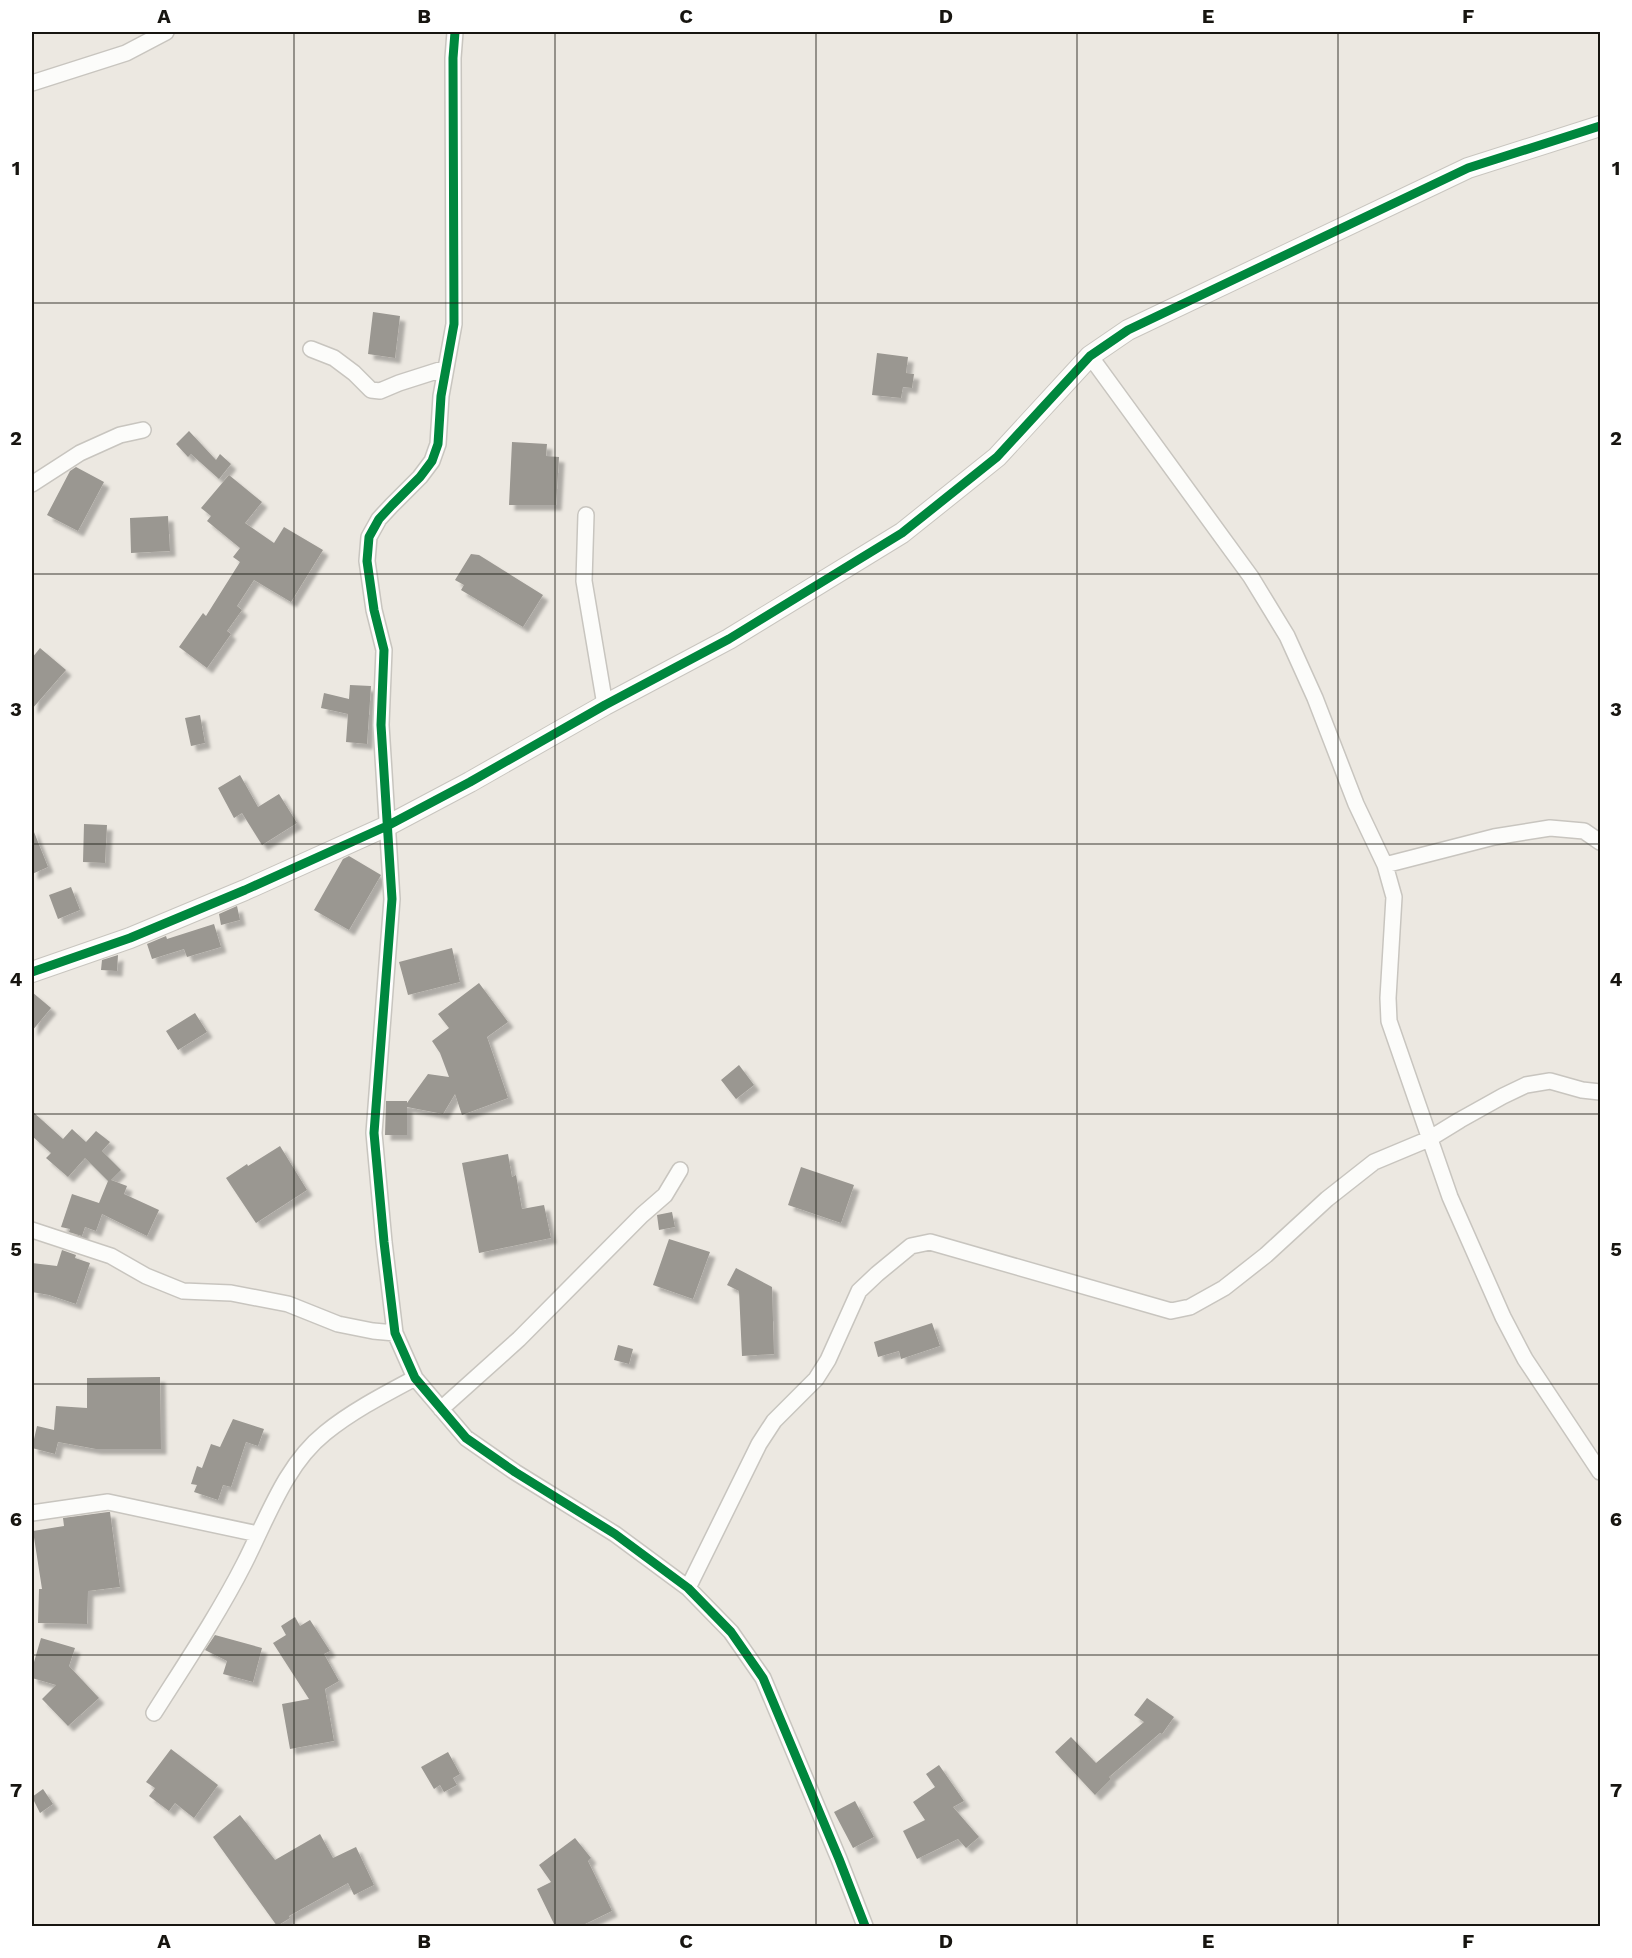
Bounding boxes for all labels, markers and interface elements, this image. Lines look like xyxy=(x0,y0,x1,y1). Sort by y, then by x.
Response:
text: A xyxy=(157,4,171,28)
text: B xyxy=(417,4,431,28)
text: C xyxy=(679,4,693,28)
text: D xyxy=(939,4,953,28)
text: E xyxy=(1202,4,1214,28)
text: F xyxy=(1462,4,1474,28)
text: 1 xyxy=(12,156,20,180)
text: 1 xyxy=(1612,156,1620,180)
text: 2 xyxy=(10,426,22,450)
text: 2 xyxy=(1610,426,1622,450)
text: 3 xyxy=(10,697,22,721)
text: 3 xyxy=(1610,697,1622,721)
text: 4 xyxy=(10,967,23,991)
text: 4 xyxy=(1610,967,1623,991)
text: 5 xyxy=(10,1237,22,1261)
text: 5 xyxy=(1610,1237,1622,1261)
text: 6 xyxy=(10,1507,22,1531)
text: 6 xyxy=(1610,1507,1622,1531)
text: 7 xyxy=(10,1778,22,1802)
text: 7 xyxy=(1610,1778,1622,1802)
text: A xyxy=(157,1929,171,1953)
text: B xyxy=(417,1929,431,1953)
text: C xyxy=(679,1929,693,1953)
text: D xyxy=(939,1929,953,1953)
text: E xyxy=(1202,1929,1214,1953)
text: F xyxy=(1462,1929,1474,1953)

